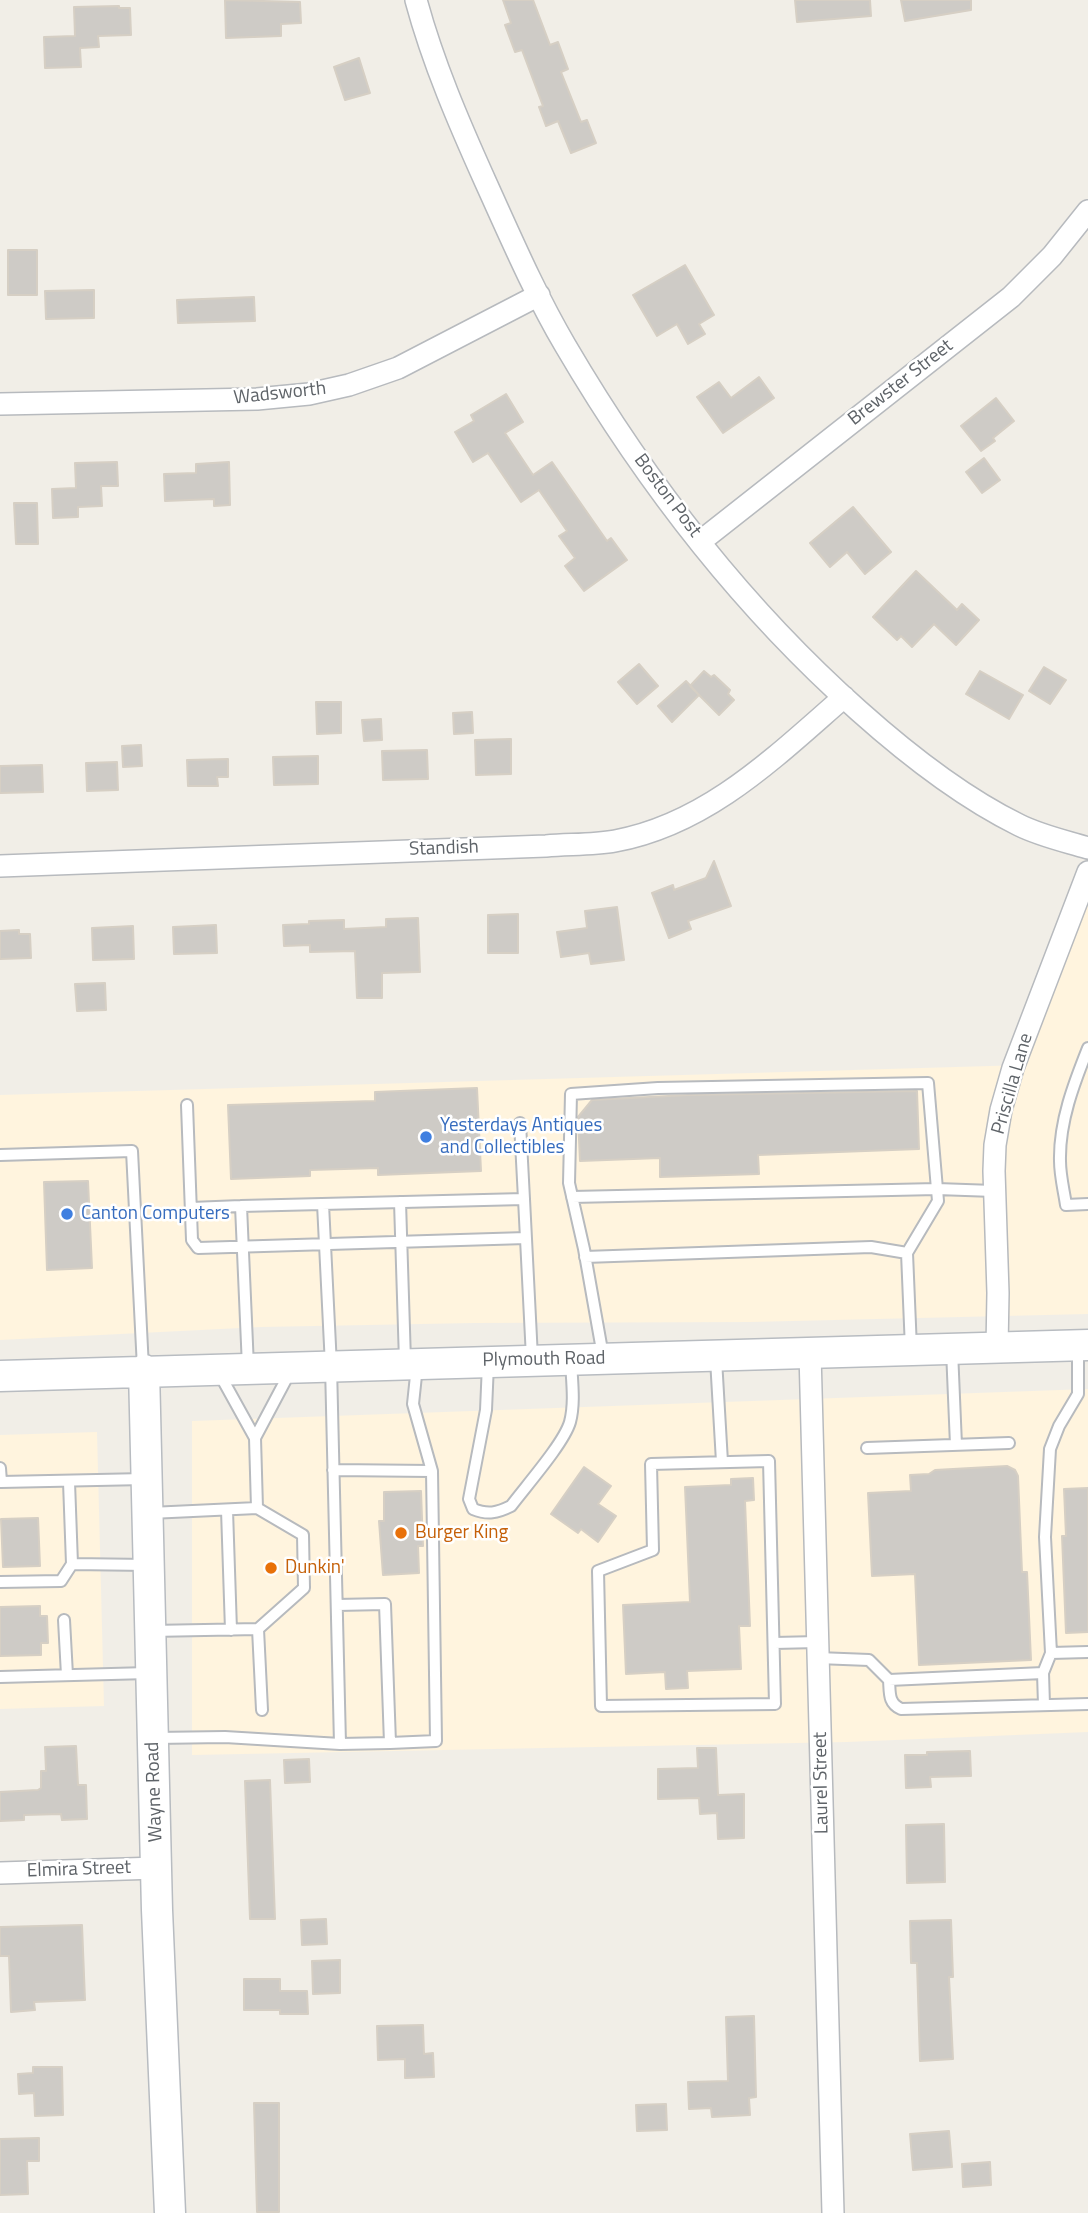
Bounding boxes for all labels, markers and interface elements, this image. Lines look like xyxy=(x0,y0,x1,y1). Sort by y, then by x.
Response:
street label: Brewster Street xyxy=(844,335,958,431)
street label: Wadsworth xyxy=(233,378,327,410)
street label: Boston Post xyxy=(628,450,706,542)
street label: Standish xyxy=(409,836,479,862)
street label: Priscilla Lane xyxy=(988,1031,1038,1137)
place label: Yesterdays Antiques and Collectibles xyxy=(440,1115,602,1159)
marker: Yesterdays Antiques and Collectibles xyxy=(418,1129,434,1145)
place label: Canton Computers xyxy=(81,1203,230,1225)
marker: Canton Computers xyxy=(59,1206,75,1222)
street label: Plymouth Road xyxy=(482,1348,606,1372)
place label: Burger King xyxy=(415,1522,508,1544)
marker: Burger King xyxy=(393,1525,409,1541)
place label: Dunkin' xyxy=(285,1557,345,1579)
marker: Dunkin' xyxy=(263,1560,279,1576)
street label: Laurel Street xyxy=(810,1732,834,1834)
street label: Wayne Road xyxy=(142,1742,168,1842)
street label: Elmira Street xyxy=(27,1857,131,1883)

